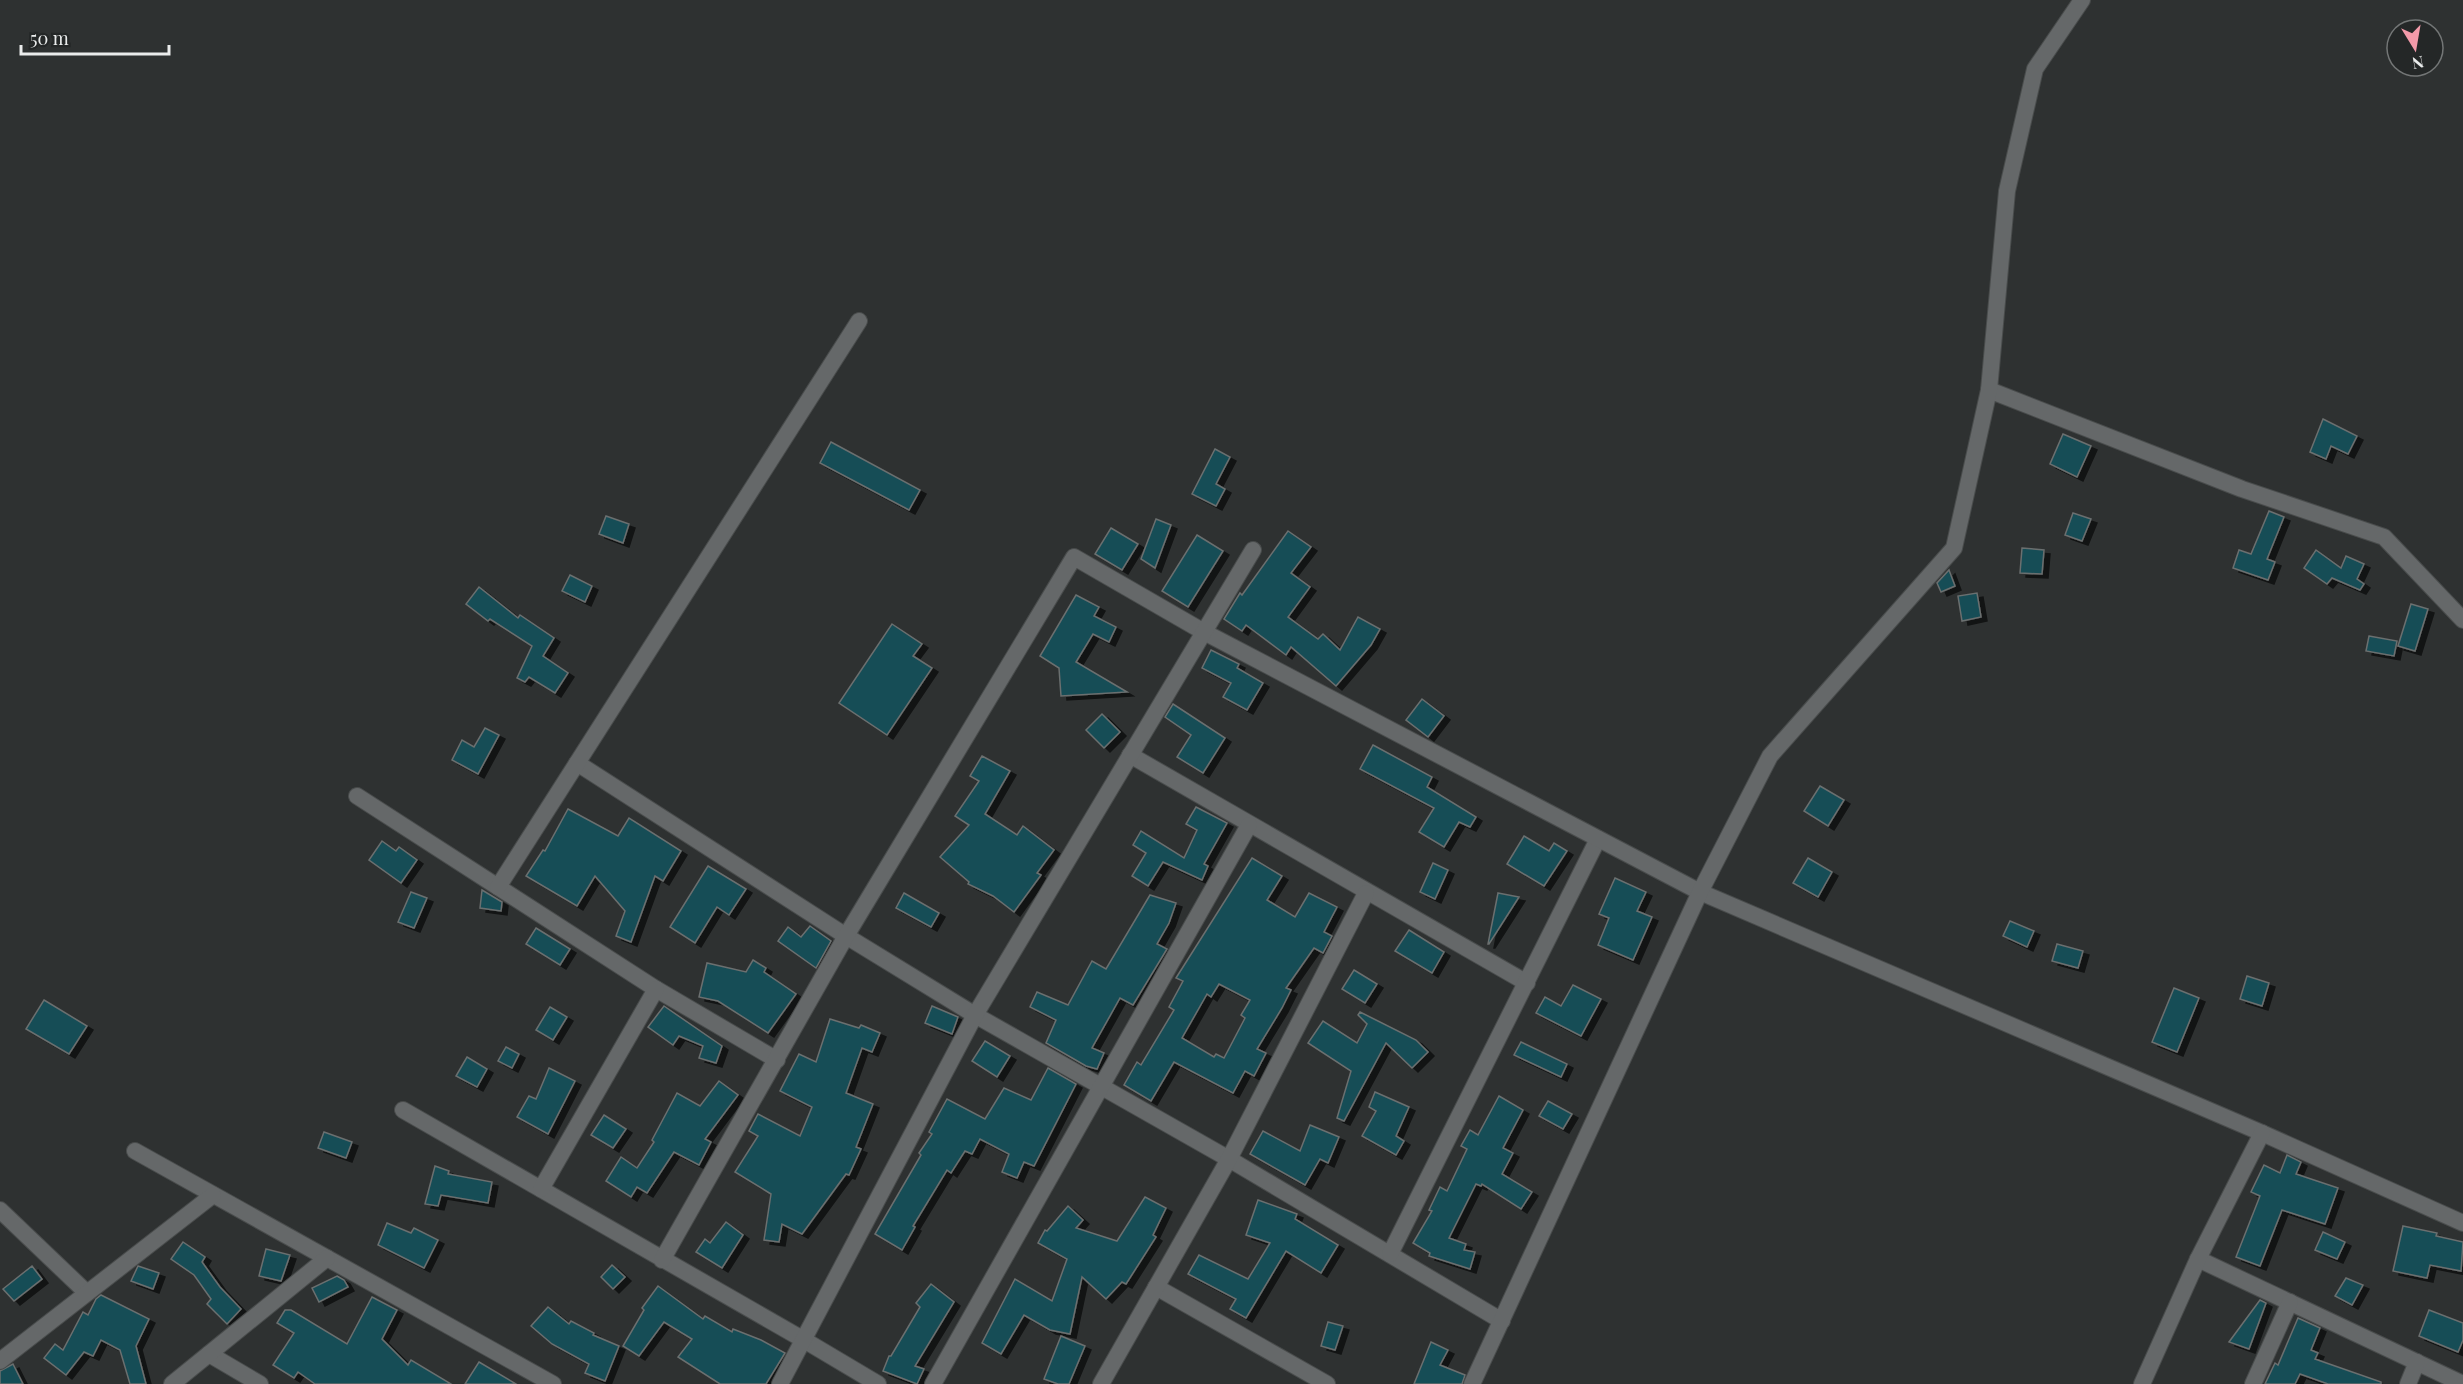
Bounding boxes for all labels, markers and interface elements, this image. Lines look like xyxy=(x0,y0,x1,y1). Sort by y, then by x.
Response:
scale bar xyxy=(21,18,170,56)
north arrow xyxy=(2385,18,2445,78)
text: 50 m xyxy=(30,26,69,50)
text: N xyxy=(2410,52,2426,75)

